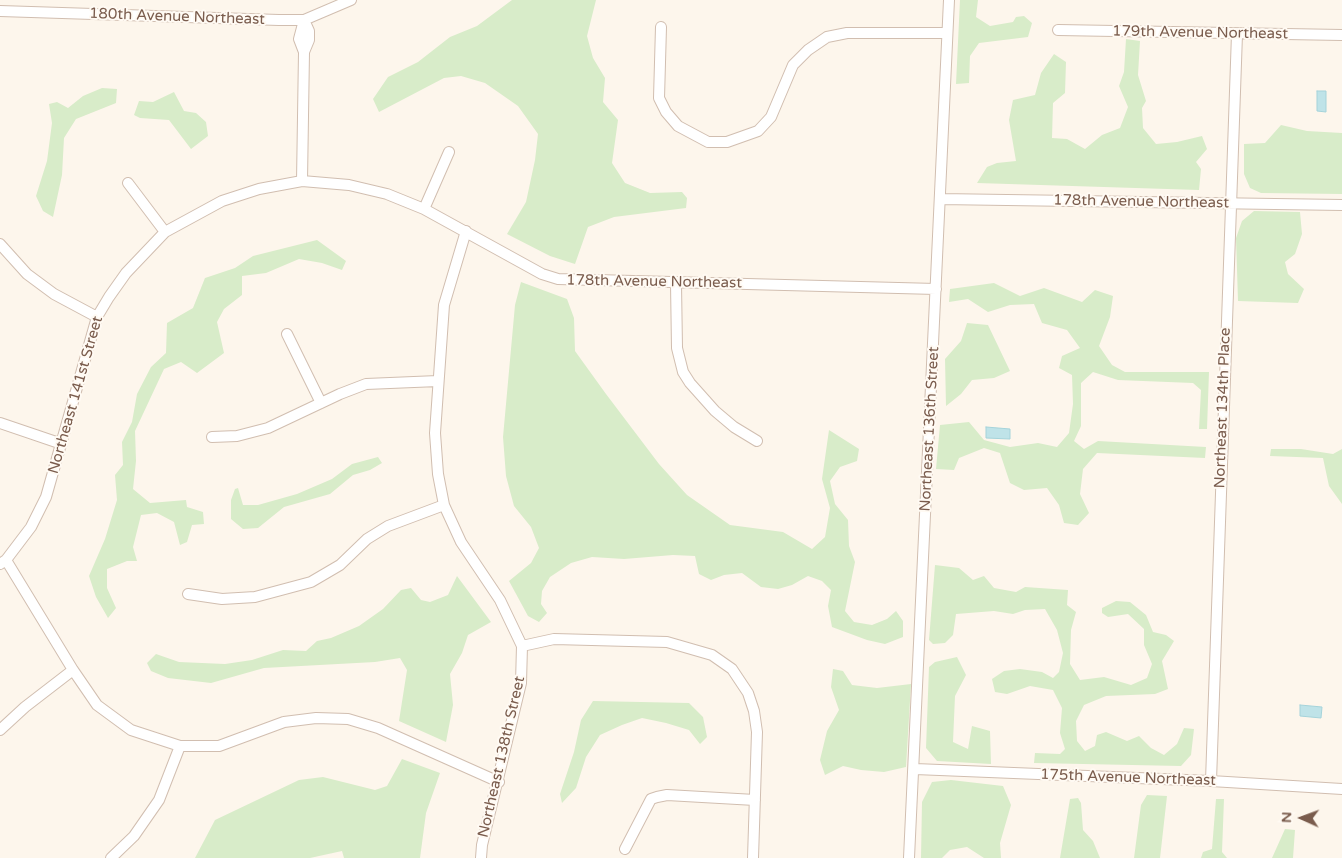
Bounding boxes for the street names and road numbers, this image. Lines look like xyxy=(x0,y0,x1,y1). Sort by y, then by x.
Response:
street label: 180th Avenue Northeast xyxy=(89,5,265,29)
street label: 179th Avenue Northeast xyxy=(1112,22,1288,44)
street label: 178th Avenue Northeast xyxy=(1053,191,1229,213)
street label: 178th Avenue Northeast xyxy=(566,271,742,293)
street label: Northeast 141st Street xyxy=(45,314,107,476)
street label: Northeast 134th Place xyxy=(1211,327,1235,489)
street label: Northeast 136th Street xyxy=(917,346,943,512)
street label: Northeast 138th Street xyxy=(475,675,529,839)
street label: 175th Avenue Northeast xyxy=(1040,766,1216,790)

